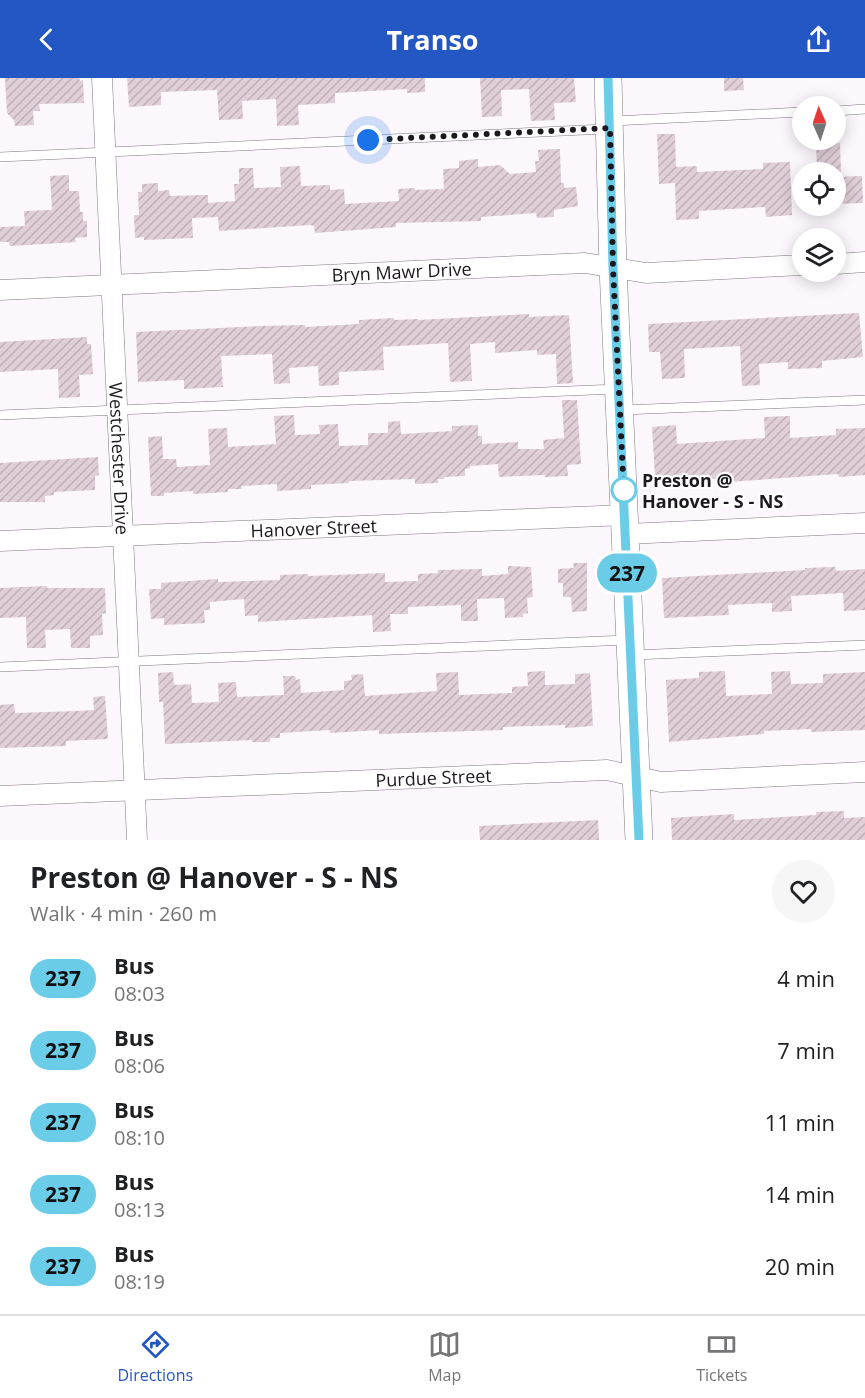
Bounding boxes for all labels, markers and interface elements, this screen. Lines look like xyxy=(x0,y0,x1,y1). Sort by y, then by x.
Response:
text: Transo xyxy=(386,21,479,58)
icon: back xyxy=(30,23,63,56)
icon: share xyxy=(802,23,835,56)
north arrow xyxy=(792,96,846,150)
map controls xyxy=(792,96,846,282)
your location xyxy=(353,125,383,155)
button: locate xyxy=(792,162,846,216)
button: layers xyxy=(792,228,846,282)
street label: Bryn Mawr Drive xyxy=(331,256,472,287)
street label: Westchester Drive xyxy=(104,382,135,535)
place label: Preston @ Hanover - S - NS xyxy=(642,468,784,513)
marker: Preston @ Hanover - S - NS xyxy=(611,477,637,503)
street label: Hanover Street xyxy=(250,513,377,543)
line badge: 237 xyxy=(592,554,662,592)
text: 237 xyxy=(609,559,645,587)
street label: Purdue Street xyxy=(375,763,492,792)
text: Preston @ Hanover - S - NS xyxy=(30,858,398,896)
button: heart xyxy=(772,860,835,923)
text: Walk · 4 min · 260 m xyxy=(30,900,217,927)
text: Bus xyxy=(114,950,154,980)
text: 4 min xyxy=(777,963,835,993)
text: 237 xyxy=(45,964,81,992)
text: 08:03 xyxy=(114,980,165,1007)
text: Bus xyxy=(114,1022,154,1052)
text: 7 min xyxy=(777,1035,835,1065)
text: 237 xyxy=(45,1036,81,1064)
text: 08:06 xyxy=(114,1052,165,1079)
text: Bus xyxy=(114,1094,154,1124)
text: 11 min xyxy=(765,1107,835,1137)
text: 237 xyxy=(45,1108,81,1136)
text: 08:10 xyxy=(114,1124,165,1151)
text: Bus xyxy=(114,1166,154,1196)
text: 14 min xyxy=(765,1179,835,1209)
text: 237 xyxy=(45,1180,81,1208)
text: 08:13 xyxy=(114,1196,165,1223)
text: Bus xyxy=(114,1238,154,1268)
text: 20 min xyxy=(765,1251,835,1281)
text: 237 xyxy=(45,1252,81,1280)
text: 08:19 xyxy=(114,1268,165,1295)
tab: Directions xyxy=(118,1328,193,1386)
tab: Map xyxy=(428,1328,461,1386)
tab: Tickets xyxy=(696,1328,747,1386)

